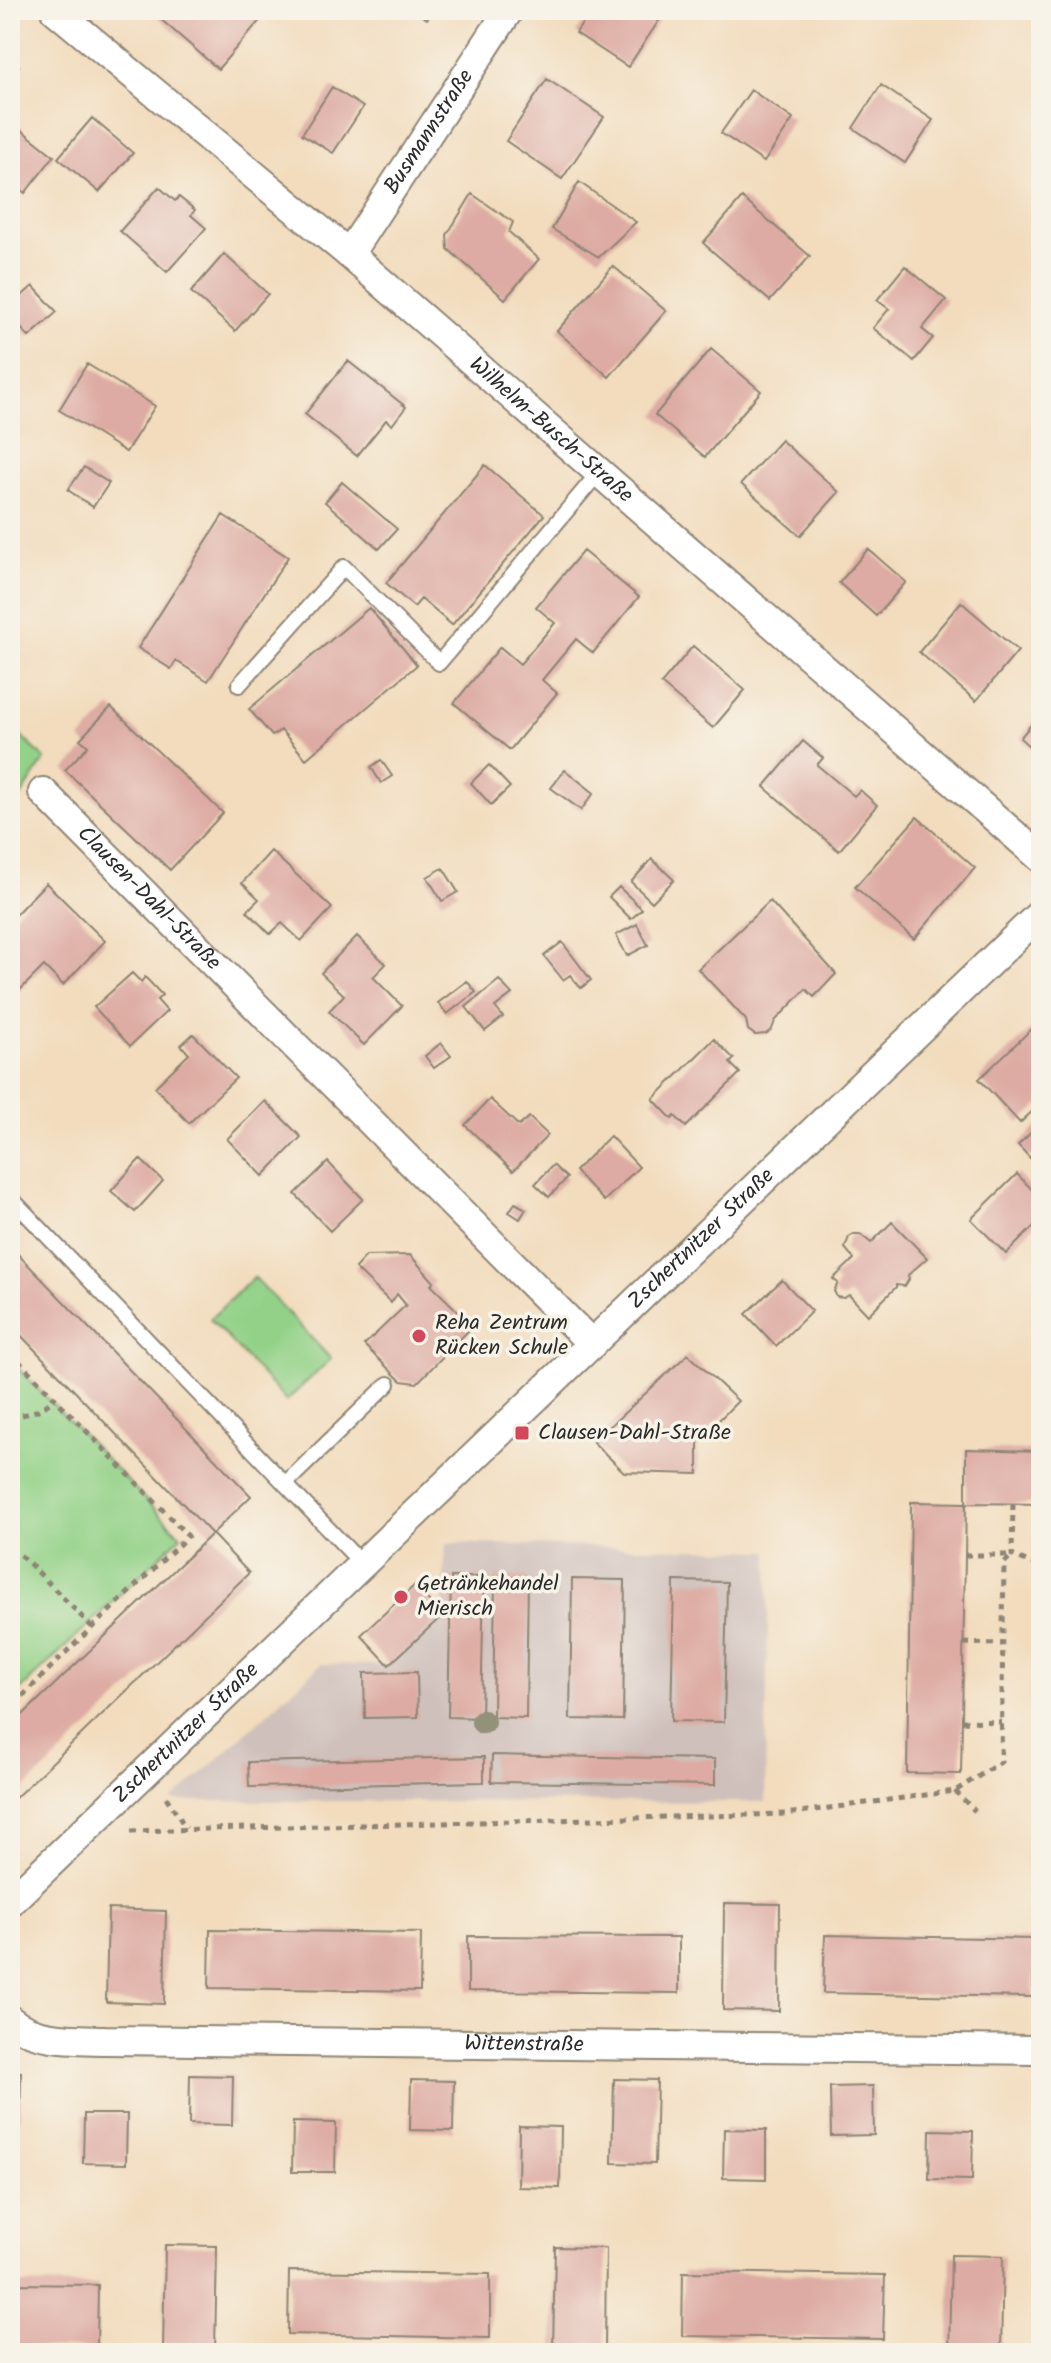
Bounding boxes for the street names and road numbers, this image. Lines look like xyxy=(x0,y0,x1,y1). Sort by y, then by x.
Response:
street label: Busmannstraße xyxy=(375,62,483,202)
street label: Wilhelm-Busch-Straße xyxy=(461,348,641,512)
street label: Clausen-Dahl-Straße xyxy=(68,818,229,979)
street label: Zschertnitzer Straße xyxy=(620,1160,783,1318)
street label: Zschertnitzer Straße xyxy=(105,1654,268,1812)
street label: Wittenstraße xyxy=(464,2026,584,2063)

